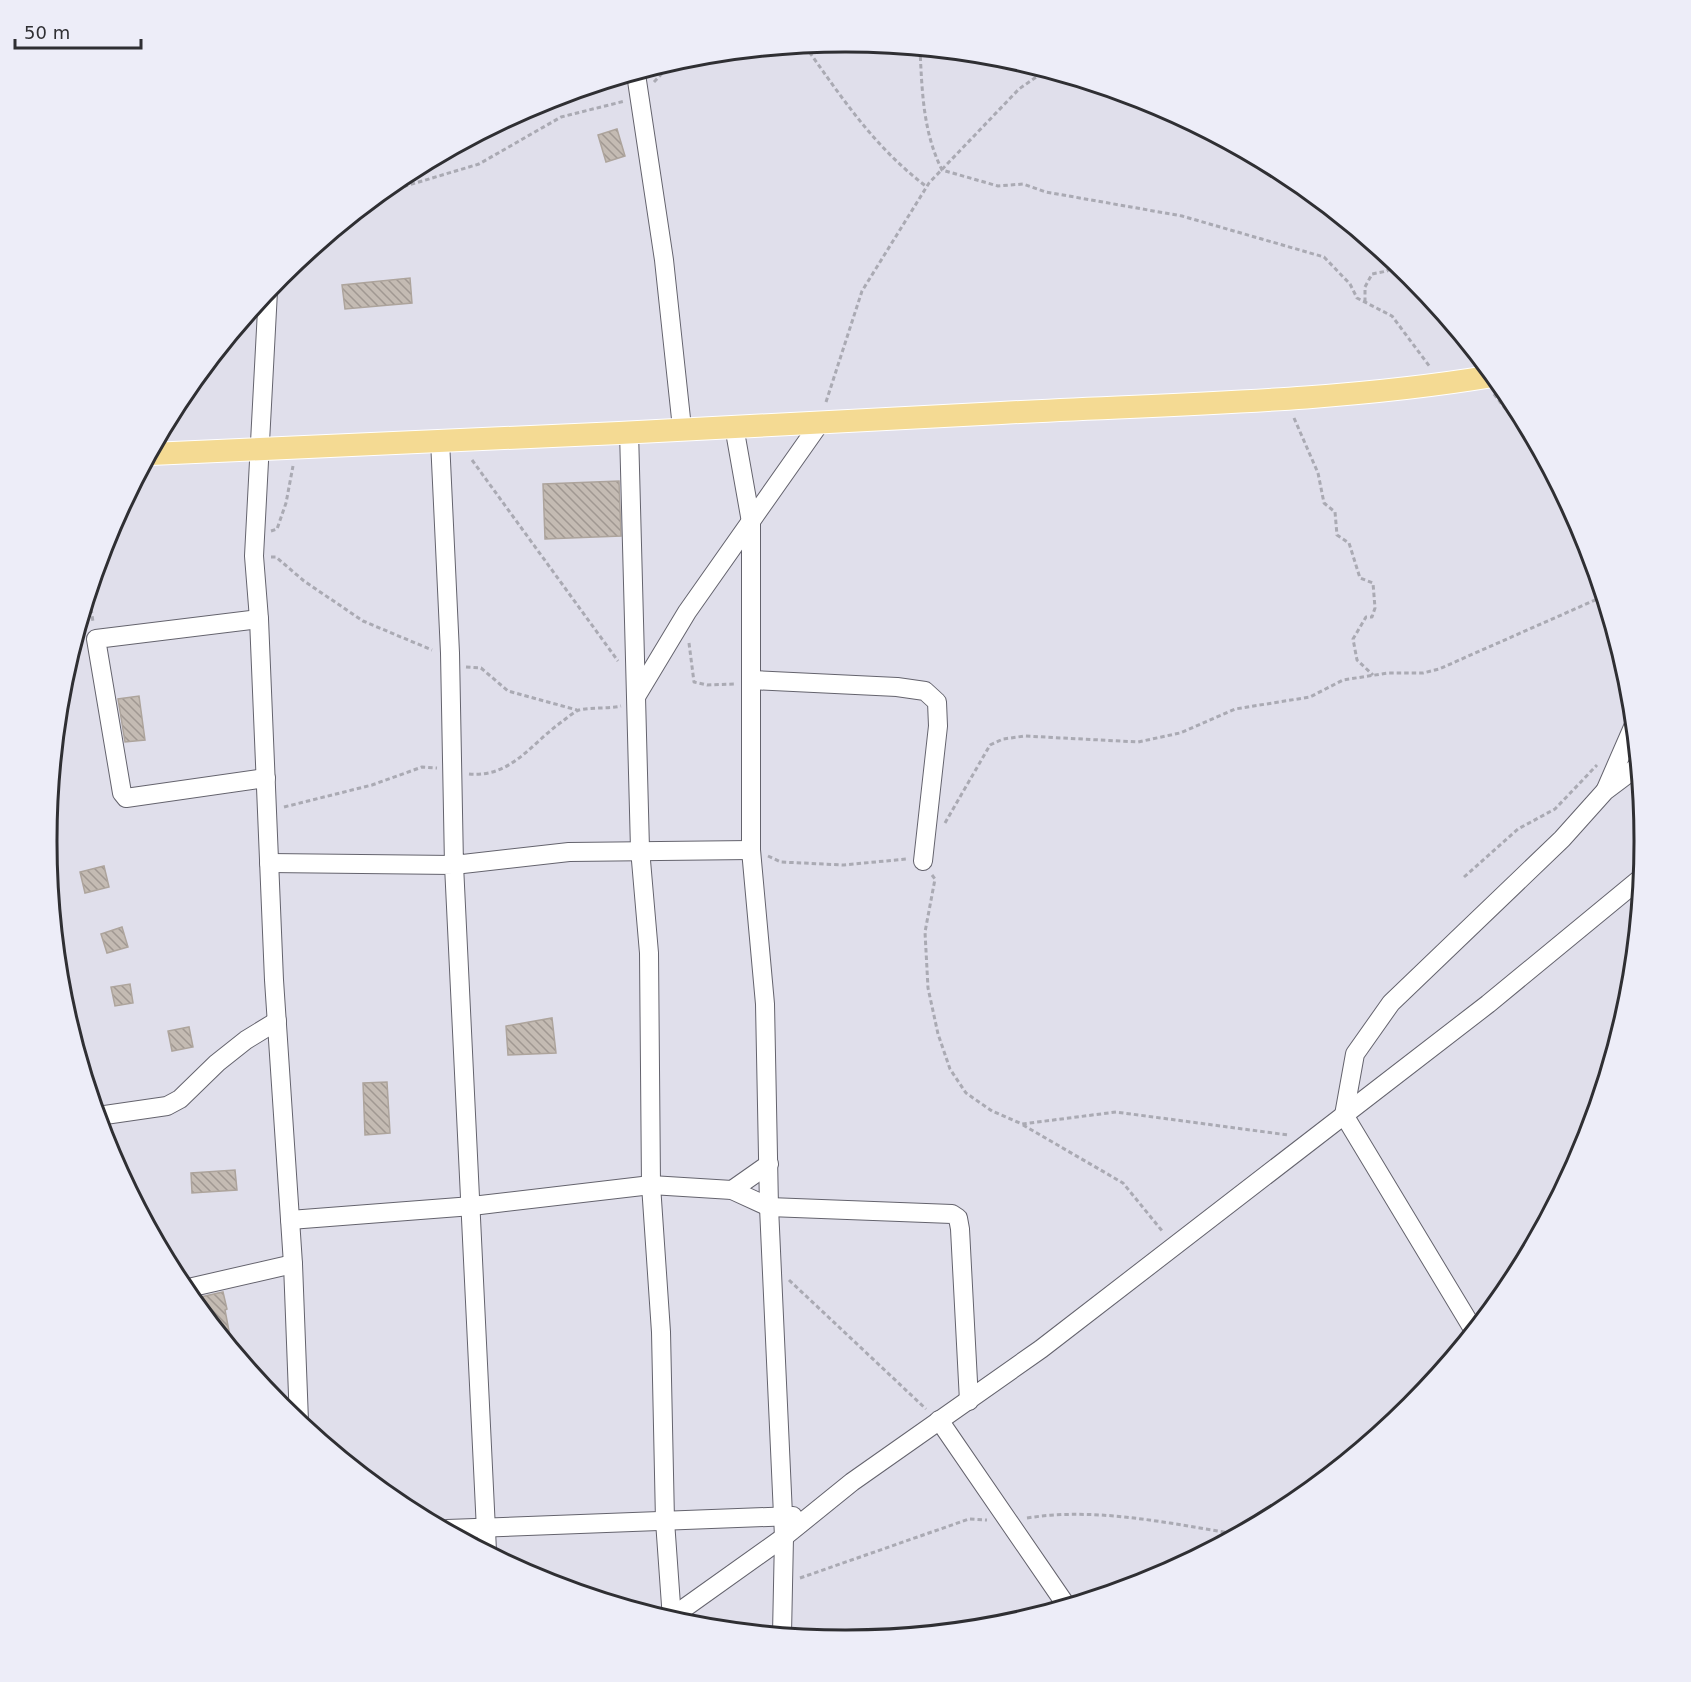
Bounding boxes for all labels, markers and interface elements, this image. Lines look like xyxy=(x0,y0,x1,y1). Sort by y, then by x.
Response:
scale bar xyxy=(15,12,141,50)
text: 50 m xyxy=(24,22,70,43)

